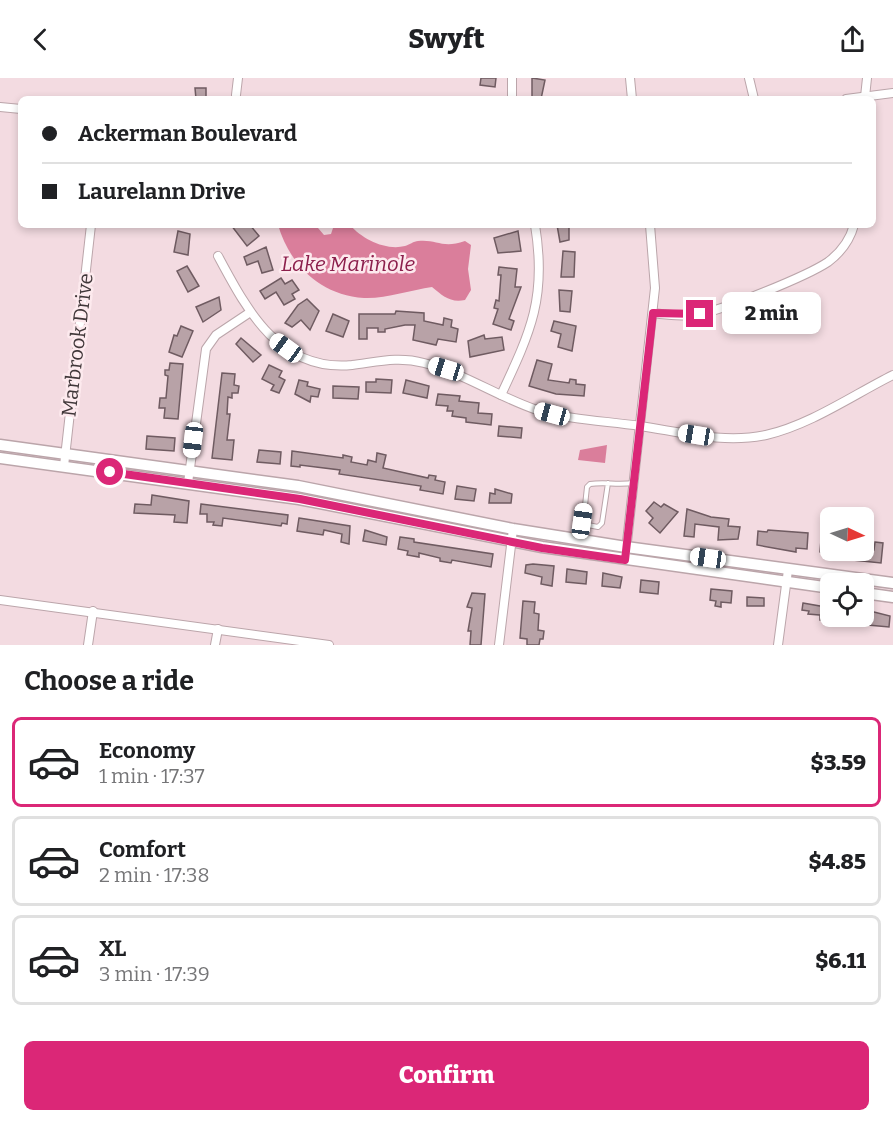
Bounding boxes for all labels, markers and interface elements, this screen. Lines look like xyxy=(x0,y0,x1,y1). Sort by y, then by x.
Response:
icon: back xyxy=(24,23,57,56)
text: Swyft xyxy=(408,23,485,55)
icon: share xyxy=(836,23,869,56)
text: Ackerman Boulevard xyxy=(78,120,297,147)
text: Laurelann Drive xyxy=(78,178,246,205)
water label: Lake Marinole xyxy=(281,251,415,277)
street label: Marbrook Drive xyxy=(56,272,98,418)
callout: 2 min xyxy=(721,293,820,335)
route end xyxy=(686,300,713,327)
text: 2 min xyxy=(745,301,798,325)
car xyxy=(266,330,306,366)
car xyxy=(426,355,466,383)
car xyxy=(532,401,572,427)
car xyxy=(182,421,204,459)
car xyxy=(677,423,715,447)
route start xyxy=(96,458,123,485)
car xyxy=(571,502,593,540)
north arrow xyxy=(820,507,874,561)
map controls xyxy=(820,507,874,627)
car xyxy=(689,547,727,569)
button: locate xyxy=(820,573,874,627)
text: Choose a ride xyxy=(24,665,194,697)
icon: car xyxy=(27,735,81,789)
text: Economy xyxy=(99,737,195,764)
text: $3.59 xyxy=(811,749,866,776)
text: 1 min · 17:37 xyxy=(99,764,205,788)
icon: car xyxy=(27,834,81,888)
text: Comfort xyxy=(99,836,186,863)
text: $4.85 xyxy=(808,848,866,875)
text: 2 min · 17:38 xyxy=(99,863,209,887)
icon: car xyxy=(27,933,81,987)
text: XL xyxy=(99,935,126,962)
text: $6.11 xyxy=(815,947,866,974)
text: 3 min · 17:39 xyxy=(99,962,210,986)
button: Confirm xyxy=(24,1041,869,1110)

